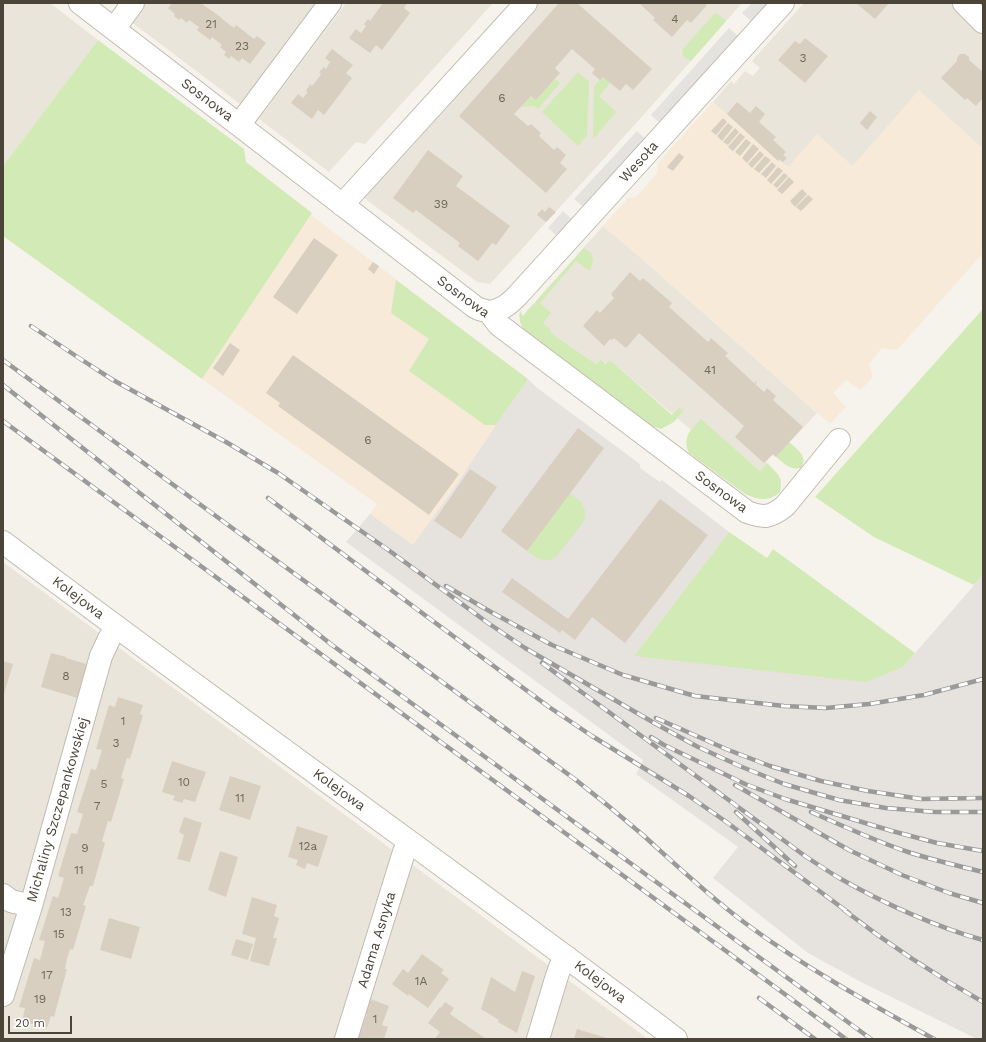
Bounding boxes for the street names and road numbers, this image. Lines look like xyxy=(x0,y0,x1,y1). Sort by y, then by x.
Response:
street label: Sosnowa xyxy=(178,75,236,125)
street label: Wesoła xyxy=(616,138,662,186)
street label: Sosnowa xyxy=(433,272,493,322)
street label: Sosnowa xyxy=(691,467,751,517)
street label: Kolejowa xyxy=(49,573,107,623)
street label: Michaliny Szczepankowskiej xyxy=(23,716,93,904)
street label: Kolejowa xyxy=(309,765,369,815)
street label: Adama Asnyka xyxy=(354,890,400,990)
street label: Kolejowa xyxy=(571,957,629,1007)

